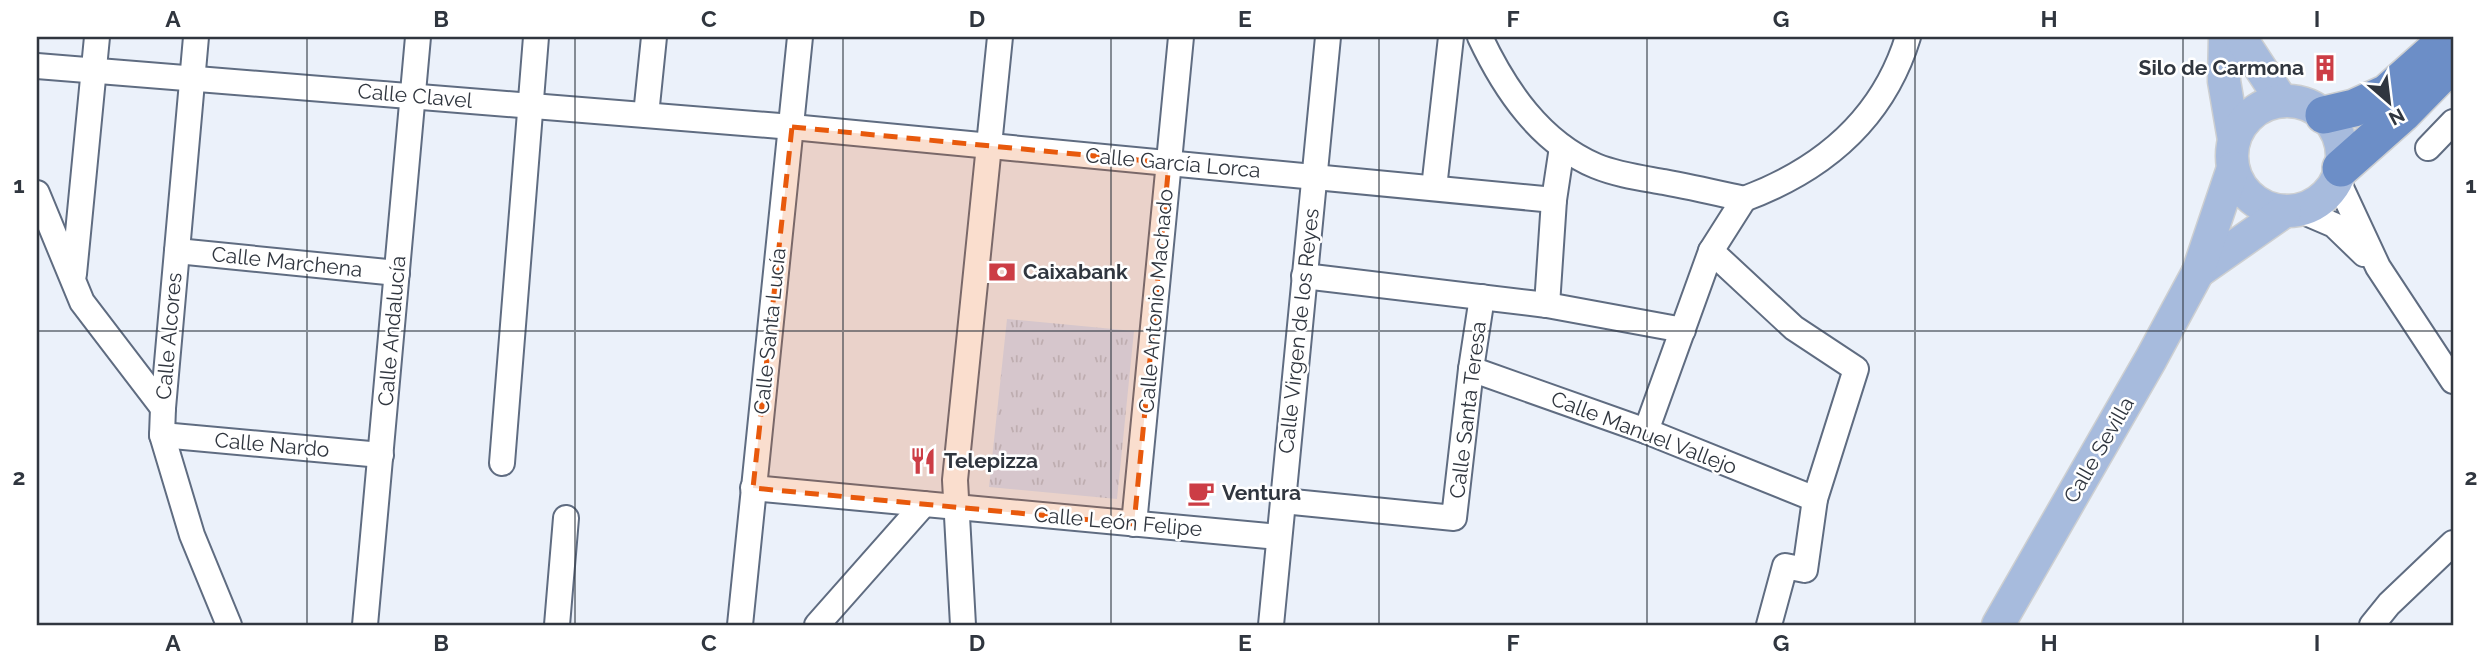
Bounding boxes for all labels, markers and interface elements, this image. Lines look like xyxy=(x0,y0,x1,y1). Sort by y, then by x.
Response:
text: A xyxy=(165,5,181,32)
text: B xyxy=(433,5,449,32)
text: C xyxy=(701,5,717,32)
text: D xyxy=(969,5,985,32)
text: E xyxy=(1238,5,1252,32)
text: F xyxy=(1506,5,1520,32)
text: G xyxy=(1773,5,1789,32)
text: H xyxy=(2040,5,2058,32)
text: I xyxy=(2314,5,2320,32)
building icon: Silo de Carmona xyxy=(2310,53,2340,83)
place label: Silo de Carmona xyxy=(2139,55,2304,80)
north arrow xyxy=(2354,66,2424,136)
street label: Calle Clavel xyxy=(357,78,474,113)
text: N xyxy=(2385,104,2409,130)
street label: Calle García Lorca xyxy=(1084,142,1262,183)
text: 1 xyxy=(13,171,25,198)
text: 1 xyxy=(2465,171,2477,198)
street label: Calle Antonio Machado xyxy=(1133,188,1178,414)
street label: Calle Virgen de los Reyes xyxy=(1273,207,1324,455)
street label: Calle Marchena xyxy=(210,241,364,282)
street label: Calle Santa Lucía xyxy=(748,246,791,415)
street label: Calle Andalucía xyxy=(372,255,411,407)
bank icon: Caixabank xyxy=(987,257,1017,287)
place label: Caixabank xyxy=(1023,259,1128,284)
street label: Calle Alcores xyxy=(150,271,187,401)
street label: Calle Santa Teresa xyxy=(1444,320,1491,500)
street label: Calle Manuel Vallejo xyxy=(1548,386,1741,480)
street label: Calle Sevilla xyxy=(2058,392,2139,507)
street label: Calle Nardo xyxy=(214,427,330,462)
restaurant icon: Telepizza xyxy=(908,446,938,476)
place label: Telepizza xyxy=(944,448,1038,473)
text: 2 xyxy=(13,463,25,490)
text: 2 xyxy=(2465,463,2477,490)
cafe icon: Ventura xyxy=(1186,478,1216,508)
place label: Ventura xyxy=(1222,480,1301,505)
street label: Calle León Felipe xyxy=(1033,502,1203,541)
text: A xyxy=(165,629,181,656)
text: B xyxy=(433,629,449,656)
text: C xyxy=(701,629,717,656)
text: D xyxy=(969,629,985,656)
text: E xyxy=(1238,629,1252,656)
text: F xyxy=(1506,629,1520,656)
text: G xyxy=(1773,629,1789,656)
text: H xyxy=(2040,629,2058,656)
text: I xyxy=(2314,629,2320,656)

